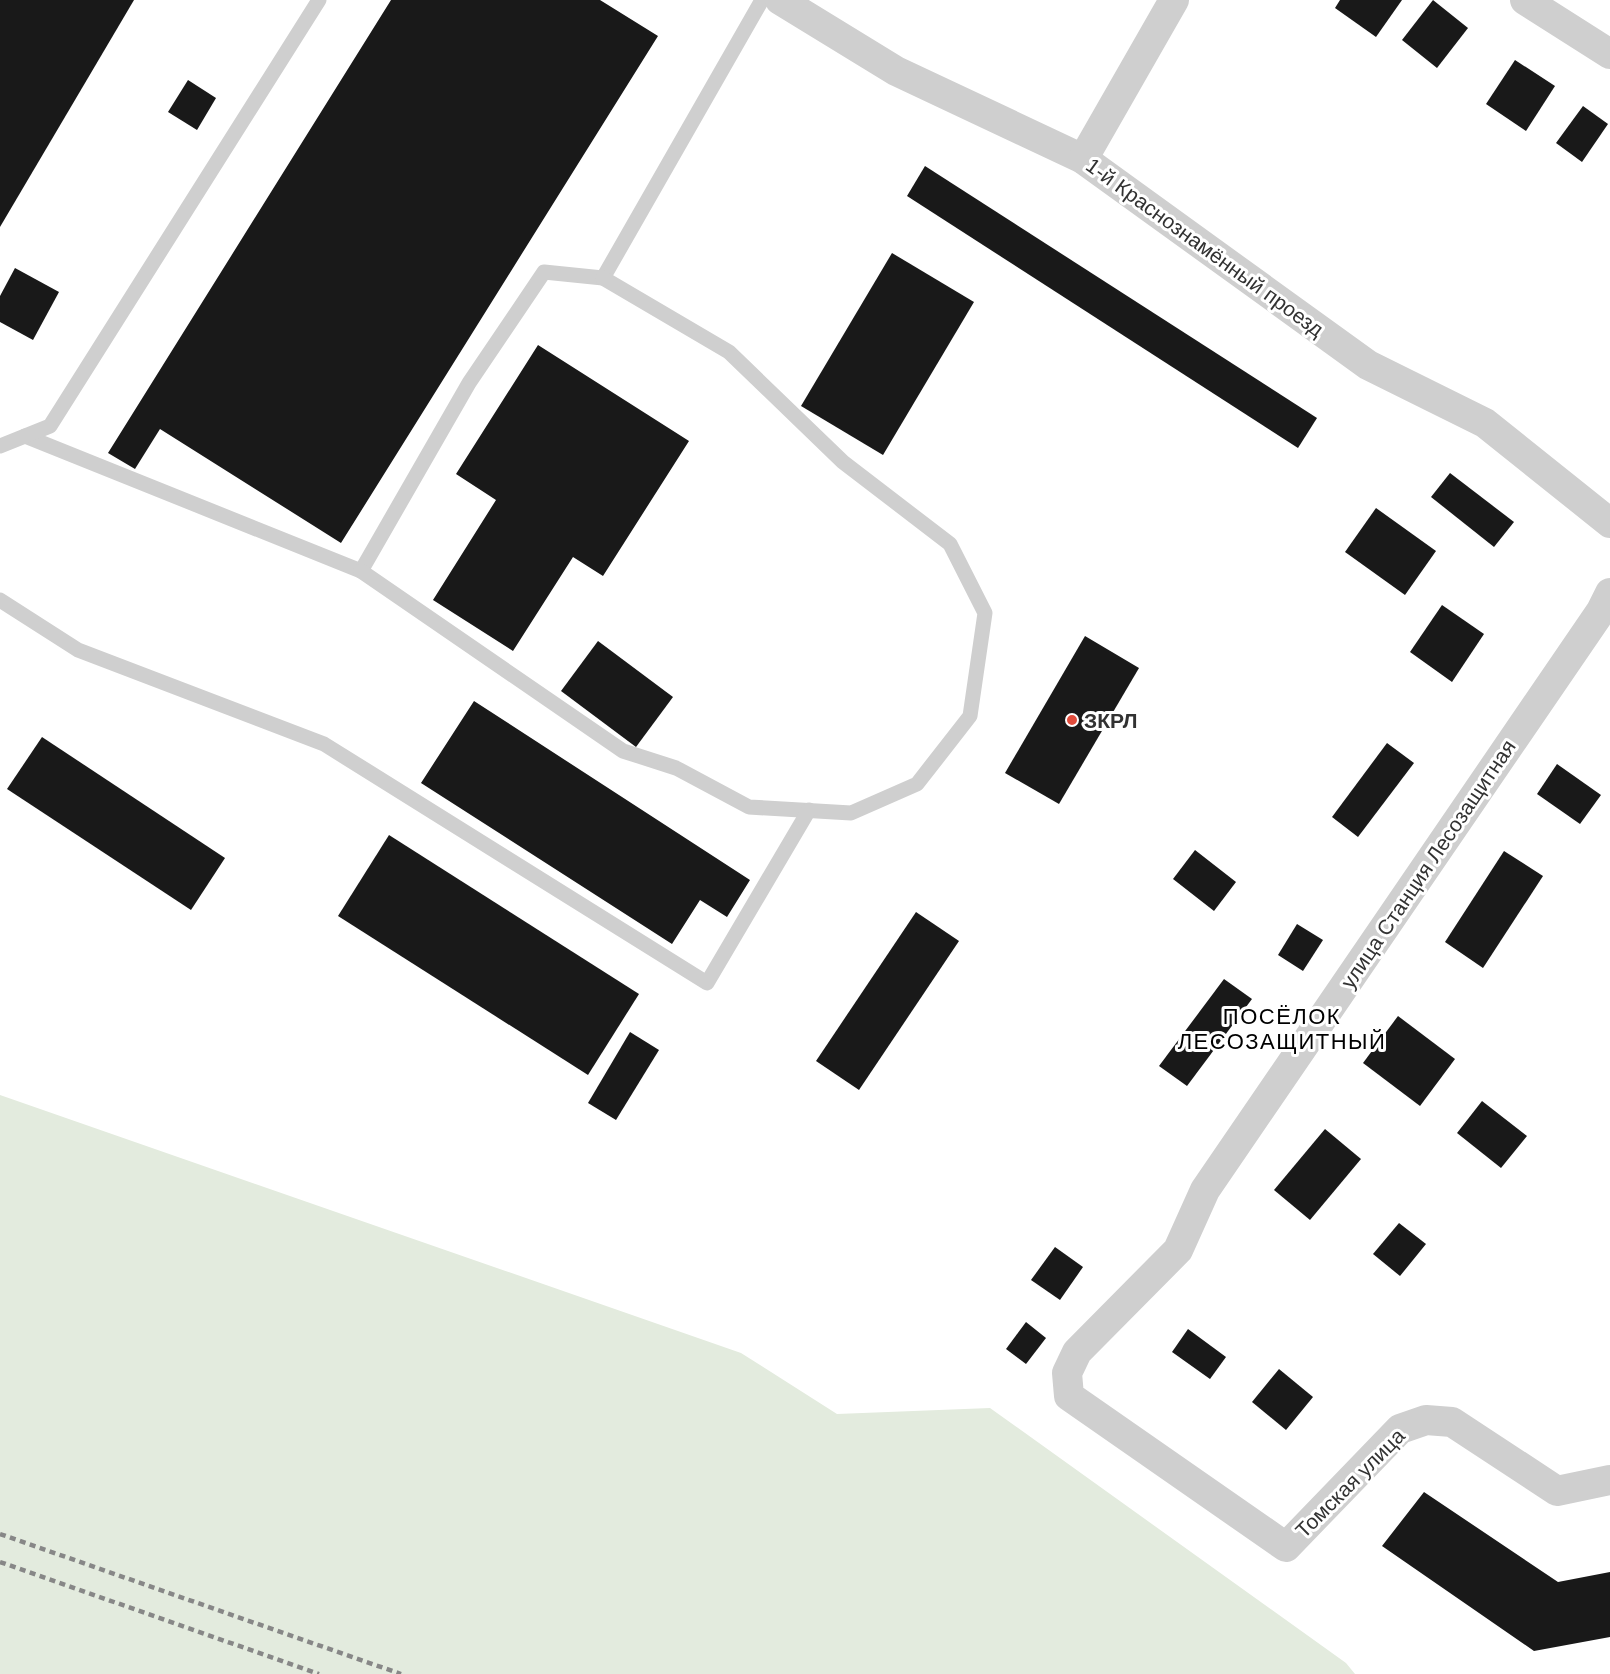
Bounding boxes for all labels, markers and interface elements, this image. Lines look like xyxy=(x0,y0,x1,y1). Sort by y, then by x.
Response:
street label: 1-й Краснознамённый проезд xyxy=(1082,153,1328,341)
place label: ЗКРЛ xyxy=(1084,709,1137,732)
marker: ЗКРЛ xyxy=(1065,713,1079,727)
street label: улица Станция Лесозащитная xyxy=(1336,735,1520,993)
district label: ПОСЁЛОК ЛЕСОЗАЩИТНЫЙ xyxy=(1178,1004,1386,1054)
street label: Томская улица xyxy=(1291,1424,1409,1542)

